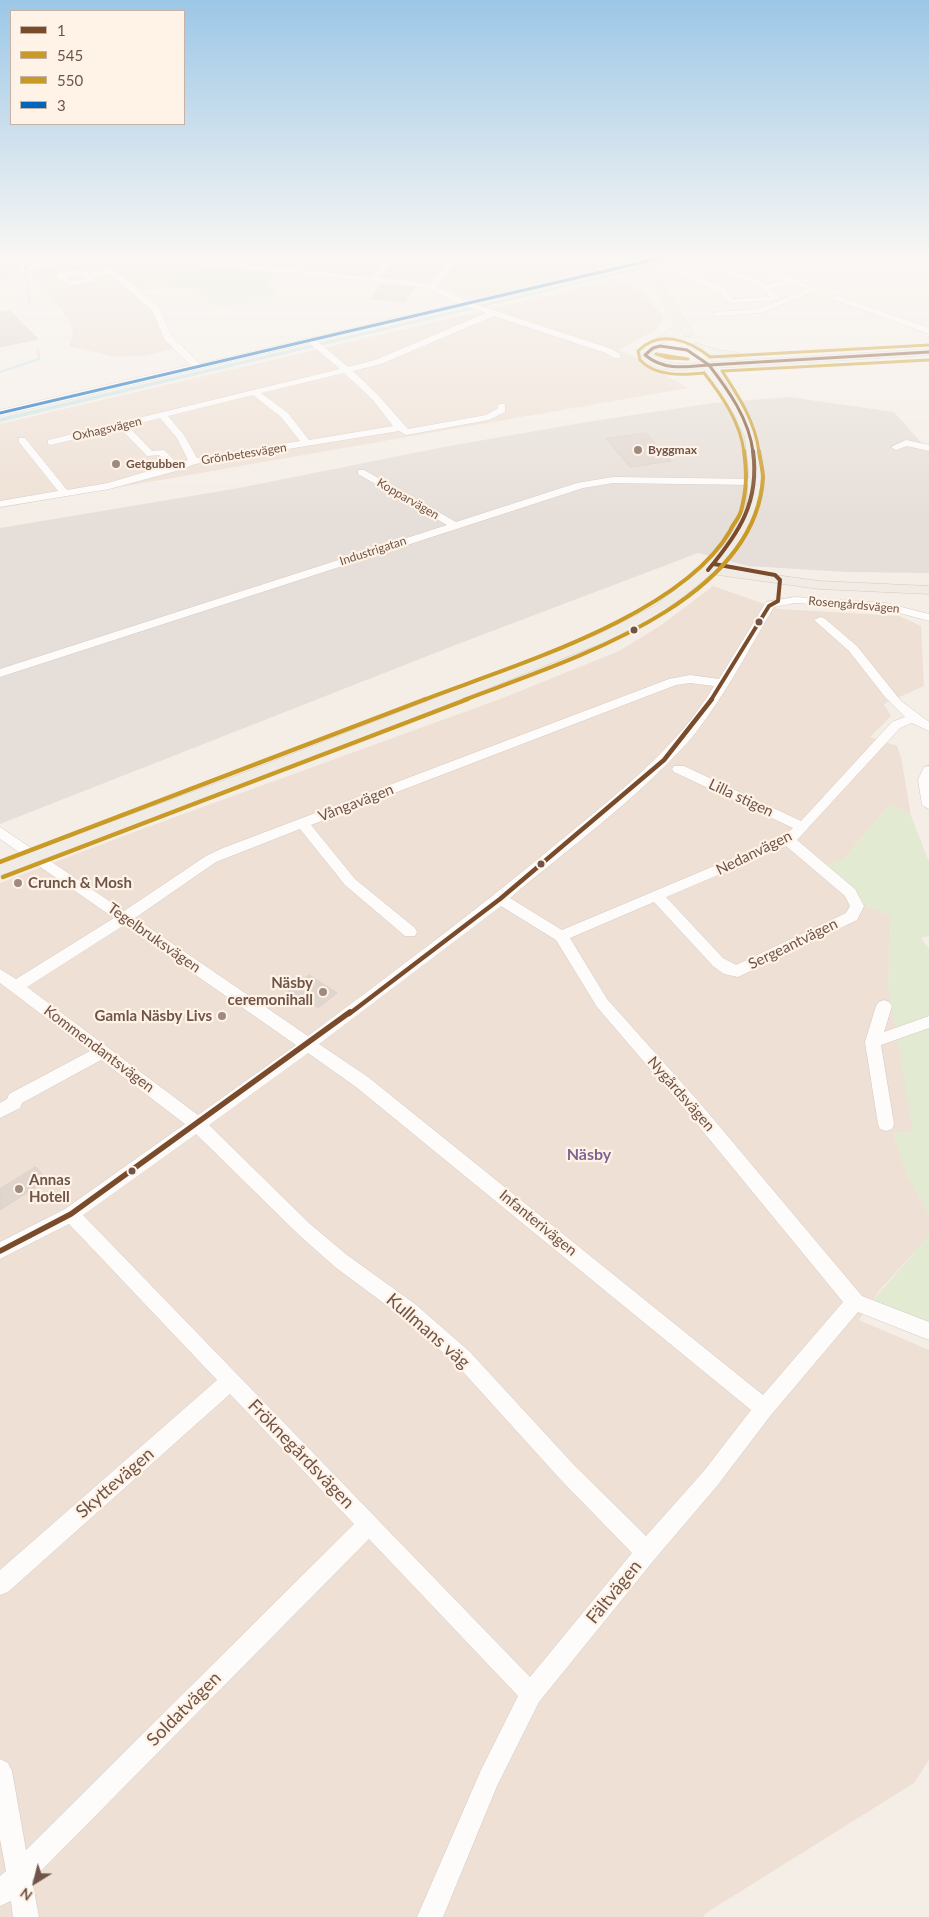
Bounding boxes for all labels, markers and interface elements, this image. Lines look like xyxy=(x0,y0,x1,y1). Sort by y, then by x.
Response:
legend xyxy=(10,10,185,125)
text: 1 xyxy=(57,21,66,39)
text: 545 xyxy=(57,46,83,64)
text: 550 xyxy=(57,71,83,89)
text: 3 xyxy=(57,96,66,114)
street label: Oxhagsvägen xyxy=(71,414,143,444)
street label: Grönbetesvägen xyxy=(200,440,288,468)
place label: Byggmax xyxy=(648,443,697,457)
marker: Byggmax xyxy=(632,444,644,456)
place label: Getgubben xyxy=(126,457,185,471)
marker: Getgubben xyxy=(110,458,122,470)
street label: Kopparvägen xyxy=(374,475,442,523)
street label: Industrigatan xyxy=(338,533,408,569)
street label: Rosengårdsvägen xyxy=(808,594,900,616)
unlabelled marker xyxy=(754,617,764,627)
unlabelled marker xyxy=(629,625,639,635)
street label: Lilla stigen xyxy=(706,775,776,821)
street label: Vångavägen xyxy=(316,780,396,826)
street label: Nedanvägen xyxy=(713,827,795,879)
unlabelled marker xyxy=(536,859,546,869)
place label: Crunch & Mosh xyxy=(28,874,132,892)
marker: Crunch & Mosh xyxy=(12,877,24,889)
street label: Tegelbruksvägen xyxy=(104,899,204,977)
street label: Sergeantvägen xyxy=(745,915,841,973)
place label: Näsby ceremonihall xyxy=(228,974,313,1009)
marker: Näsby ceremonihall xyxy=(317,986,329,998)
street label: Kommendantsvägen xyxy=(40,1002,158,1096)
place label: Gamla Näsby Livs xyxy=(95,1007,212,1025)
marker: Gamla Näsby Livs xyxy=(216,1010,228,1022)
street label: Nygårdsvägen xyxy=(644,1053,718,1135)
district label: Näsby xyxy=(567,1145,611,1165)
unlabelled marker xyxy=(127,1166,137,1176)
place label: Annas Hotell xyxy=(29,1171,71,1206)
marker: Annas Hotell xyxy=(13,1183,25,1195)
street label: Infanterivägen xyxy=(496,1186,580,1260)
street label: Kullmans väg xyxy=(382,1289,474,1373)
street label: Fröknegårdsvägen xyxy=(243,1395,359,1513)
street label: Skyttevägen xyxy=(72,1443,158,1523)
street label: Fältvägen xyxy=(582,1556,646,1628)
street label: Soldatvägen xyxy=(142,1667,226,1751)
north arrow xyxy=(10,1857,60,1907)
text: N xyxy=(17,1884,35,1905)

